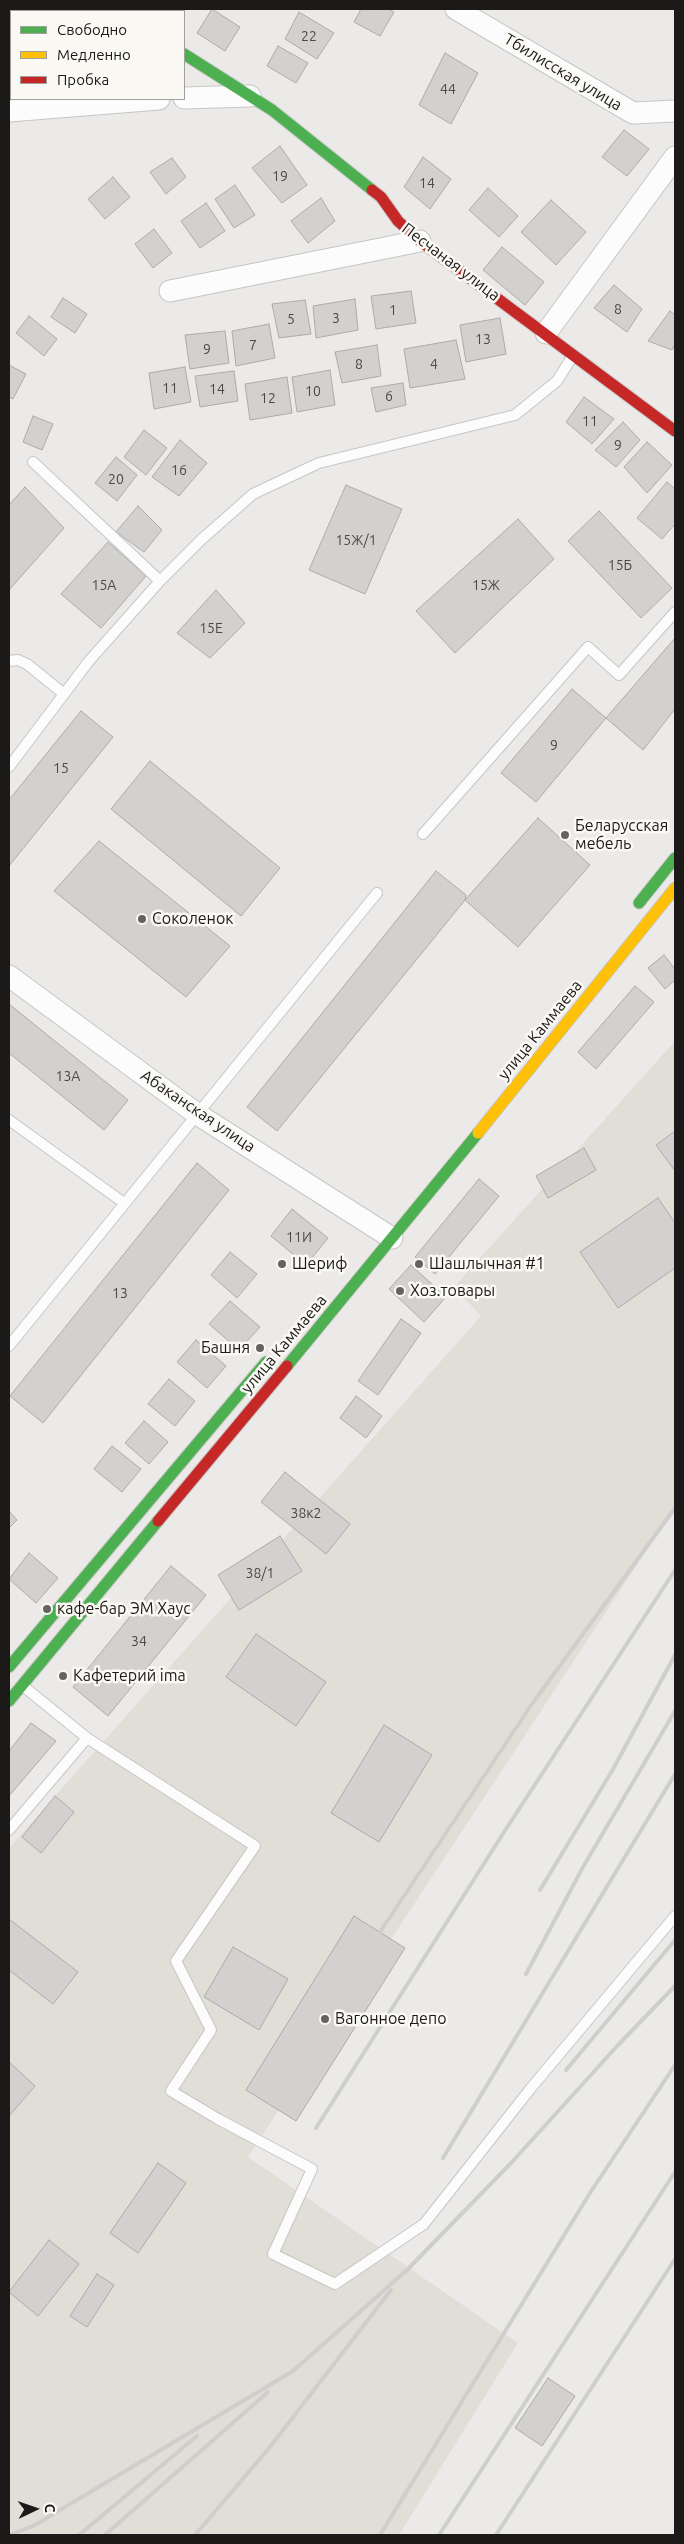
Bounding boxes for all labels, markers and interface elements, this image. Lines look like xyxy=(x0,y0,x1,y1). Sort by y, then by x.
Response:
legend xyxy=(10,10,185,100)
text: Свободно xyxy=(57,21,127,38)
house number: 22 xyxy=(301,28,317,44)
street label: Тбилисская улица xyxy=(501,29,625,115)
text: Медленно xyxy=(57,46,131,63)
text: Пробка xyxy=(57,71,109,88)
house number: 44 xyxy=(440,81,456,97)
house number: 19 xyxy=(272,168,288,184)
house number: 14 xyxy=(419,175,435,191)
street label: Песчаная улица xyxy=(398,219,504,305)
house number: 8 xyxy=(614,301,622,317)
house number: 1 xyxy=(389,302,397,318)
house number: 3 xyxy=(332,310,340,326)
house number: 5 xyxy=(287,311,295,327)
house number: 13 xyxy=(475,331,491,347)
house number: 7 xyxy=(249,337,257,353)
house number: 9 xyxy=(203,341,211,357)
house number: 8 xyxy=(355,356,363,372)
house number: 4 xyxy=(430,356,438,372)
house number: 11 xyxy=(162,380,178,396)
house number: 14 xyxy=(209,381,225,397)
house number: 10 xyxy=(305,383,321,399)
house number: 6 xyxy=(385,388,393,404)
house number: 12 xyxy=(260,390,276,406)
house number: 11 xyxy=(582,413,598,429)
house number: 9 xyxy=(614,437,622,453)
house number: 16 xyxy=(171,462,187,478)
house number: 20 xyxy=(108,471,124,487)
house number: 15Ж/1 xyxy=(335,532,377,548)
house number: 15Б xyxy=(608,557,632,573)
house number: 15А xyxy=(92,577,116,593)
house number: 15Ж xyxy=(472,577,500,593)
house number: 15Е xyxy=(199,620,223,636)
house number: 9 xyxy=(550,737,558,753)
house number: 15 xyxy=(53,760,69,776)
place label: Беларусская мебель xyxy=(575,816,668,854)
marker: Беларусская мебель xyxy=(559,829,571,841)
place label: Соколенок xyxy=(152,909,234,929)
marker: Соколенок xyxy=(136,913,148,925)
street label: улица Каммаева xyxy=(494,976,586,1084)
street label: Абаканская улица xyxy=(137,1066,259,1156)
house number: 13А xyxy=(56,1068,80,1084)
house number: 11И xyxy=(286,1229,312,1245)
place label: Шериф xyxy=(292,1254,347,1274)
place label: Шашлычная #1 xyxy=(429,1254,545,1274)
marker: Шериф xyxy=(276,1258,288,1270)
marker: Шашлычная #1 xyxy=(413,1258,425,1270)
place label: Хоз.товары xyxy=(410,1281,495,1301)
house number: 13 xyxy=(112,1285,128,1301)
marker: Хоз.товары xyxy=(394,1285,406,1297)
street label: улица Каммаева xyxy=(237,1291,331,1397)
place label: Башня xyxy=(201,1338,250,1358)
marker: Башня xyxy=(254,1342,266,1354)
house number: 38к2 xyxy=(291,1505,321,1521)
house number: 38/1 xyxy=(246,1565,274,1581)
place label: кафе-бар ЭМ Хаус xyxy=(57,1599,191,1619)
marker: кафе-бар ЭМ Хаус xyxy=(41,1603,53,1615)
house number: 34 xyxy=(131,1633,147,1649)
place label: Кафетерий ima xyxy=(73,1666,186,1686)
marker: Кафетерий ima xyxy=(57,1670,69,1682)
place label: Вагонное депо xyxy=(335,2009,446,2029)
marker: Вагонное депо xyxy=(319,2013,331,2025)
north arrow xyxy=(10,2484,60,2534)
text: С xyxy=(42,2503,58,2513)

